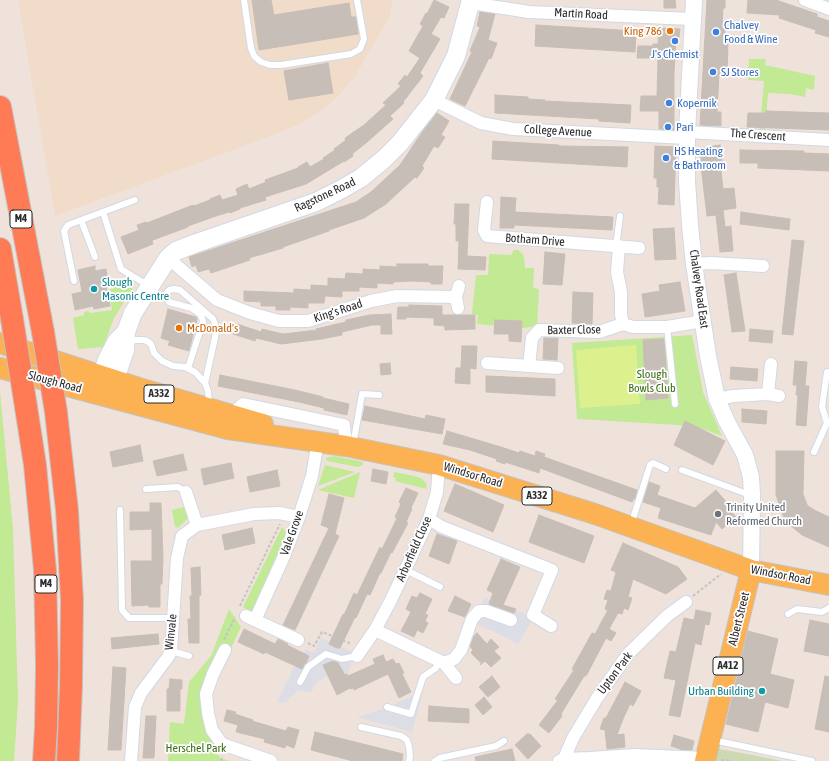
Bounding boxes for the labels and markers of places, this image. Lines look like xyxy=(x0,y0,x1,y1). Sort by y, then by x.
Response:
place label: Chalvey Food & Wine xyxy=(724,18,778,46)
place label: King 786 xyxy=(624,24,662,38)
marker: King 786 xyxy=(665,26,675,36)
marker: Chalvey Food & Wine xyxy=(711,27,721,37)
marker: J's Chemist xyxy=(670,36,680,46)
place label: J's Chemist xyxy=(651,47,699,61)
place label: SJ Stores xyxy=(721,65,759,79)
marker: SJ Stores xyxy=(708,67,718,77)
place label: Kopernik xyxy=(677,96,717,110)
marker: Kopernik xyxy=(664,98,674,108)
place label: Pari xyxy=(676,120,694,134)
marker: Pari xyxy=(663,122,673,132)
place label: HS Heating & Bathroom xyxy=(674,144,726,172)
marker: HS Heating & Bathroom xyxy=(661,153,671,163)
place label: Slough Masonic Centre xyxy=(102,275,169,303)
marker: Slough Masonic Centre xyxy=(89,284,99,294)
place label: McDonald's xyxy=(187,321,238,335)
marker: McDonald's xyxy=(174,323,184,333)
place label: Trinity United Reformed Church xyxy=(726,500,802,528)
marker: Trinity United Reformed Church xyxy=(713,509,723,519)
place label: Urban Building xyxy=(688,684,754,698)
marker: Urban Building xyxy=(757,686,767,696)

